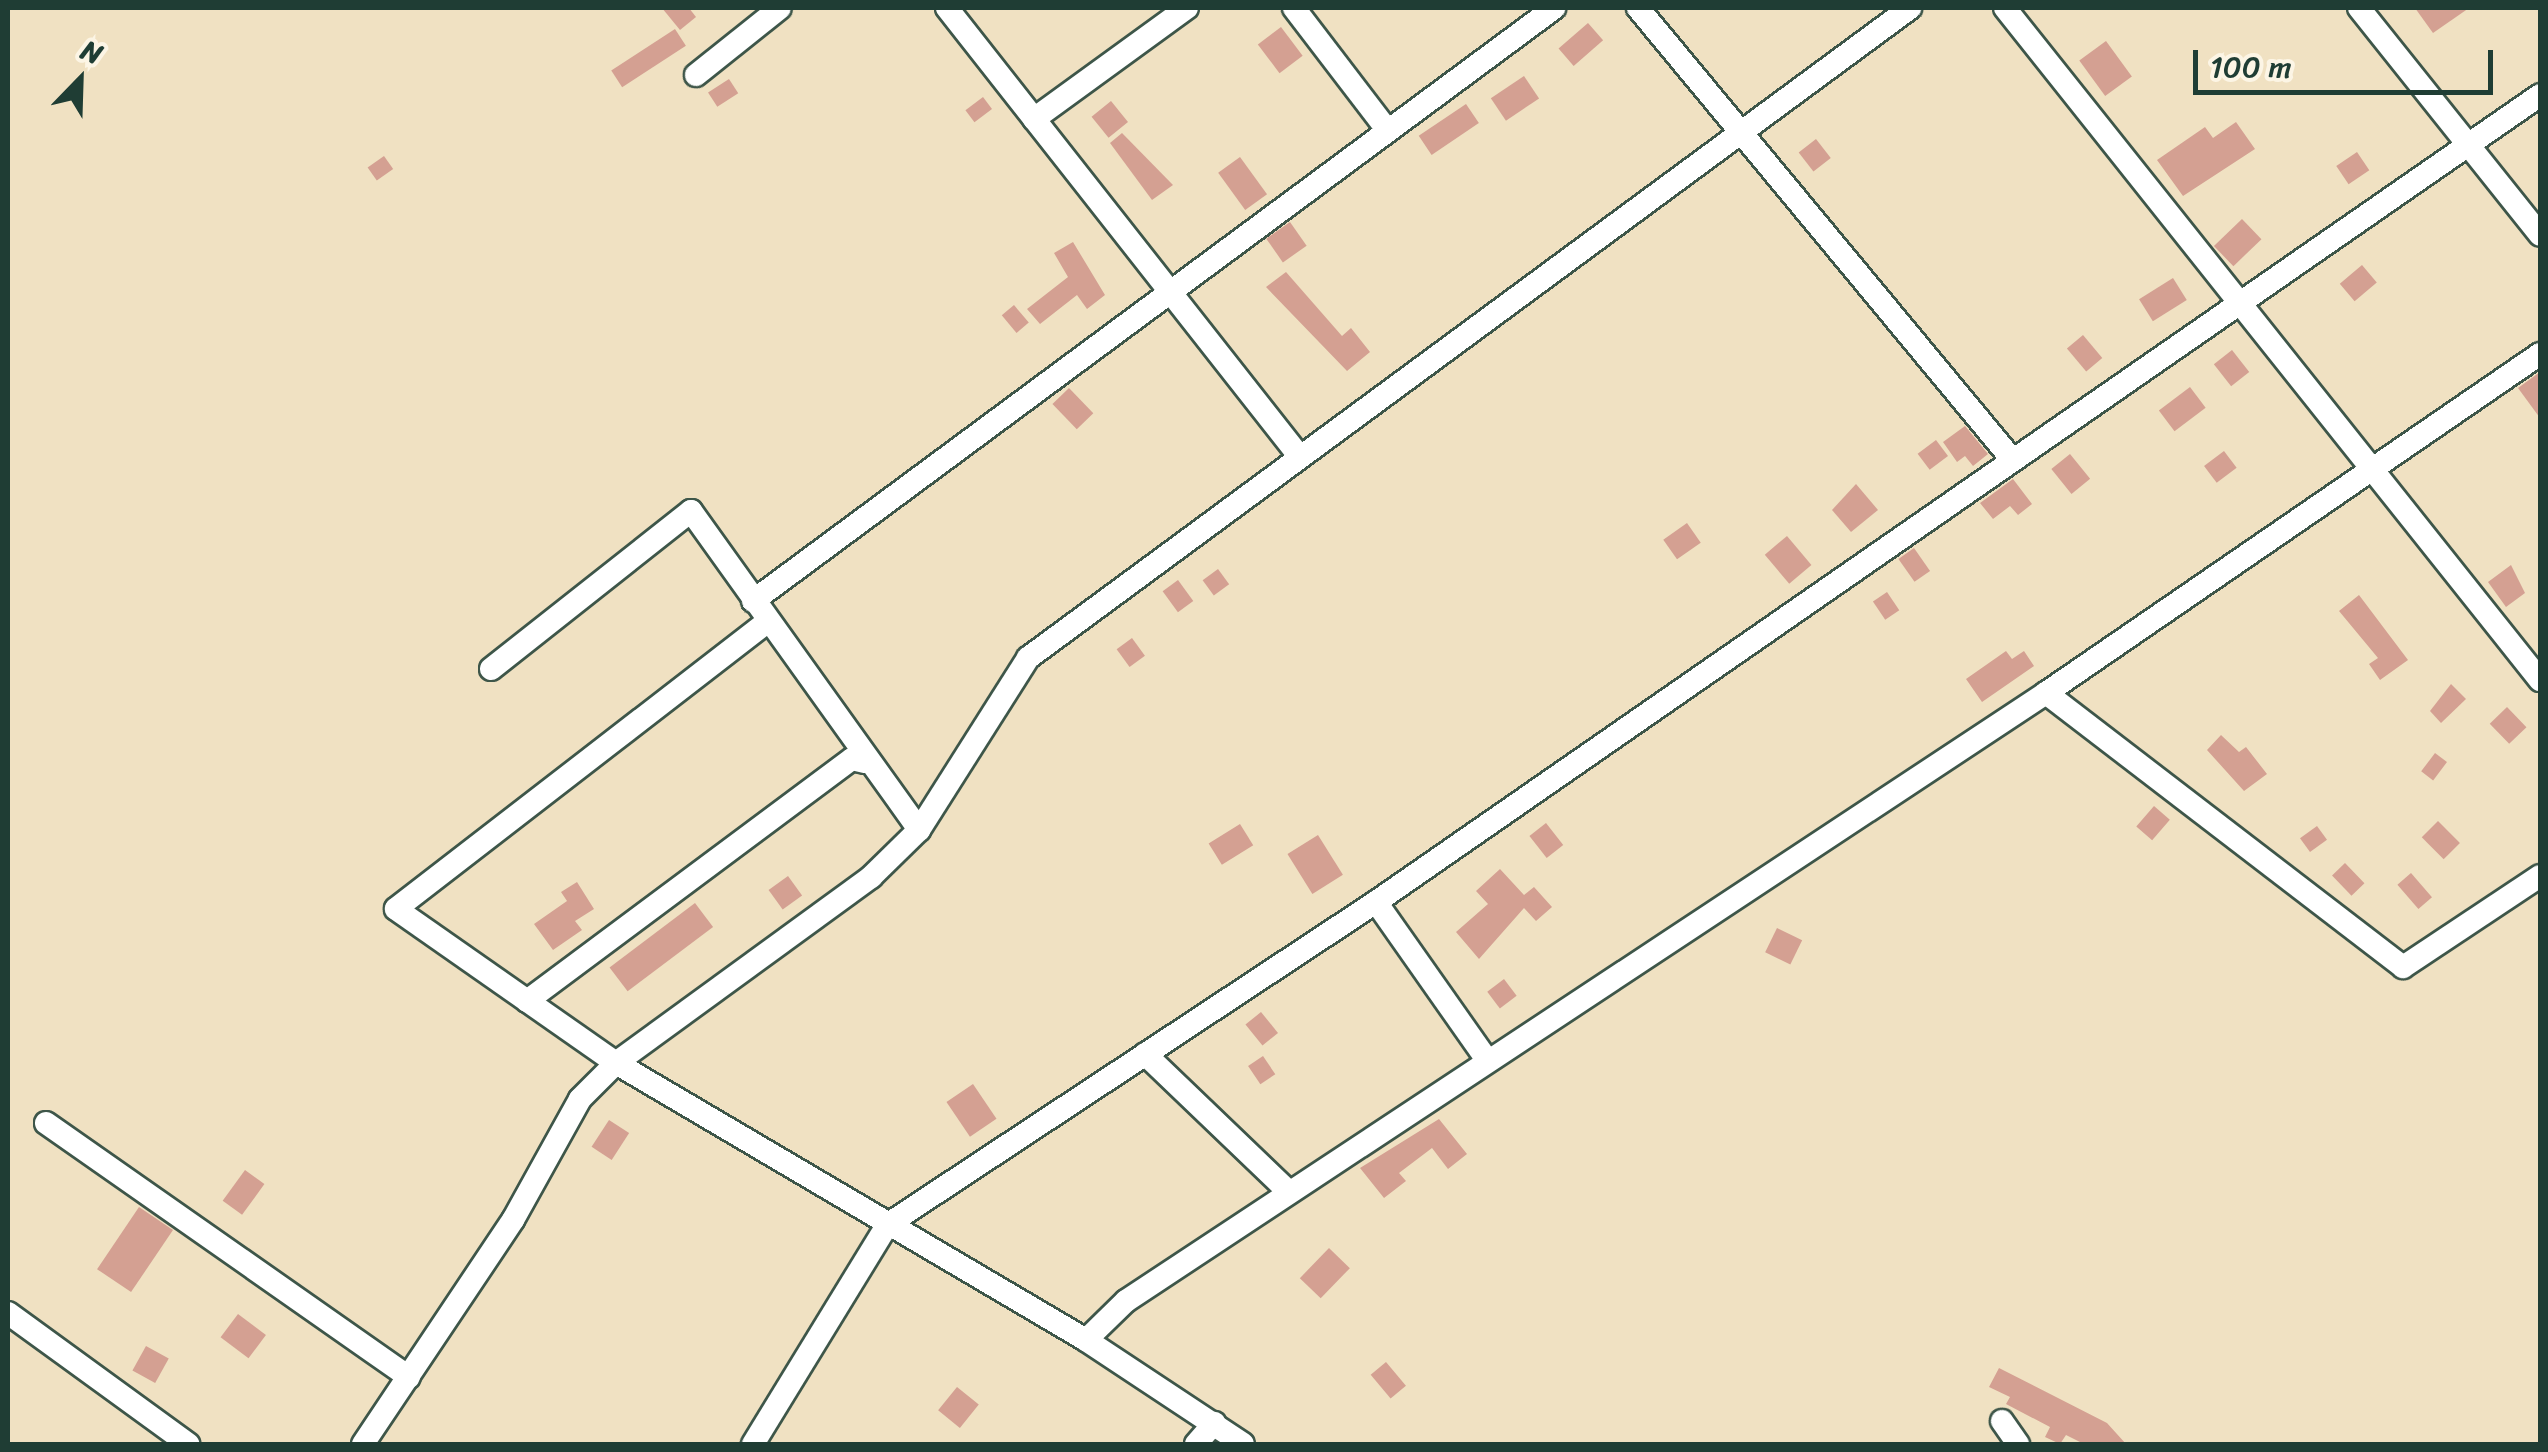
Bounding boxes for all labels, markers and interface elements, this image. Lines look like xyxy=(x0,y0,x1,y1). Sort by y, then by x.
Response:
text: N xyxy=(73,26,110,78)
north arrow xyxy=(30,30,130,130)
scale bar xyxy=(2198,30,2498,92)
text: 100 m xyxy=(2210,40,2292,94)

